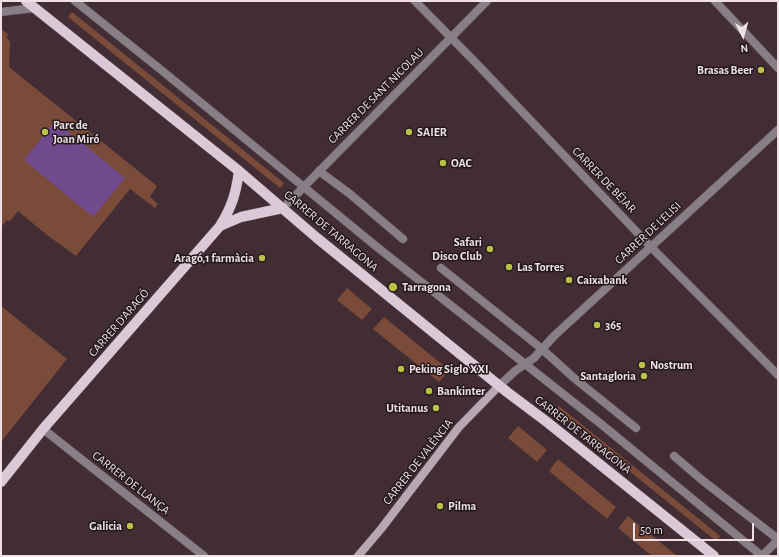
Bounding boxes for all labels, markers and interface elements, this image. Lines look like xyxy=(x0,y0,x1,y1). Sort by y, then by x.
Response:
north arrow xyxy=(723,16,763,56)
text: N xyxy=(740,43,749,54)
street label: CARRER DE SANT NICOLAU xyxy=(325,45,427,147)
place label: Brasas Beer xyxy=(697,63,753,77)
marker: Brasas Beer xyxy=(756,65,766,75)
place label: Parc de Joan Miró xyxy=(53,118,99,146)
place label: SAIER xyxy=(417,125,447,139)
marker: Parc de Joan Miró xyxy=(40,127,50,137)
marker: SAIER xyxy=(404,127,414,137)
street label: CARRER DE BÉJAR xyxy=(569,144,639,216)
place label: OAC xyxy=(451,156,472,170)
marker: OAC xyxy=(438,158,448,168)
street label: CARRER DE TARRAGONA xyxy=(281,187,381,275)
street label: CARRER DE L'ELISI xyxy=(612,199,684,267)
place label: Safari Disco Club xyxy=(432,235,482,263)
marker: Safari Disco Club xyxy=(485,244,495,254)
place label: Aragó,1 farmàcia xyxy=(174,251,254,265)
marker: Aragó,1 farmàcia xyxy=(257,253,267,263)
place label: Las Torres xyxy=(517,260,564,274)
marker: Las Torres xyxy=(504,262,514,272)
place label: Caixabank xyxy=(577,273,627,287)
marker: Caixabank xyxy=(564,275,574,285)
place label: Tarragona xyxy=(402,280,451,294)
marker: Tarragona xyxy=(387,281,399,293)
street label: CARRER D'ARAGÓ xyxy=(86,286,152,360)
place label: 365 xyxy=(605,318,621,332)
marker: 365 xyxy=(592,320,602,330)
place label: Nostrum xyxy=(650,358,693,372)
marker: Nostrum xyxy=(637,360,647,370)
place label: Peking Siglo XXI xyxy=(409,362,489,376)
marker: Peking Siglo XXI xyxy=(396,364,406,374)
place label: Santagloria xyxy=(580,369,636,383)
marker: Santagloria xyxy=(639,371,649,381)
place label: Bankinter xyxy=(437,384,485,398)
marker: Bankinter xyxy=(424,386,434,396)
street label: CARRER DE TARRAGONA xyxy=(532,393,634,477)
place label: Utitanus xyxy=(386,401,428,415)
marker: Utitanus xyxy=(431,403,441,413)
street label: CARRER DE VALÈNCIA xyxy=(380,416,456,508)
street label: CARRER DE LLANÇA xyxy=(89,448,173,518)
place label: Pilma xyxy=(448,499,476,513)
marker: Pilma xyxy=(435,501,445,511)
scale bar xyxy=(635,515,756,541)
place label: Galicia xyxy=(89,519,122,533)
marker: Galicia xyxy=(125,521,135,531)
text: 50 m xyxy=(640,524,663,536)

